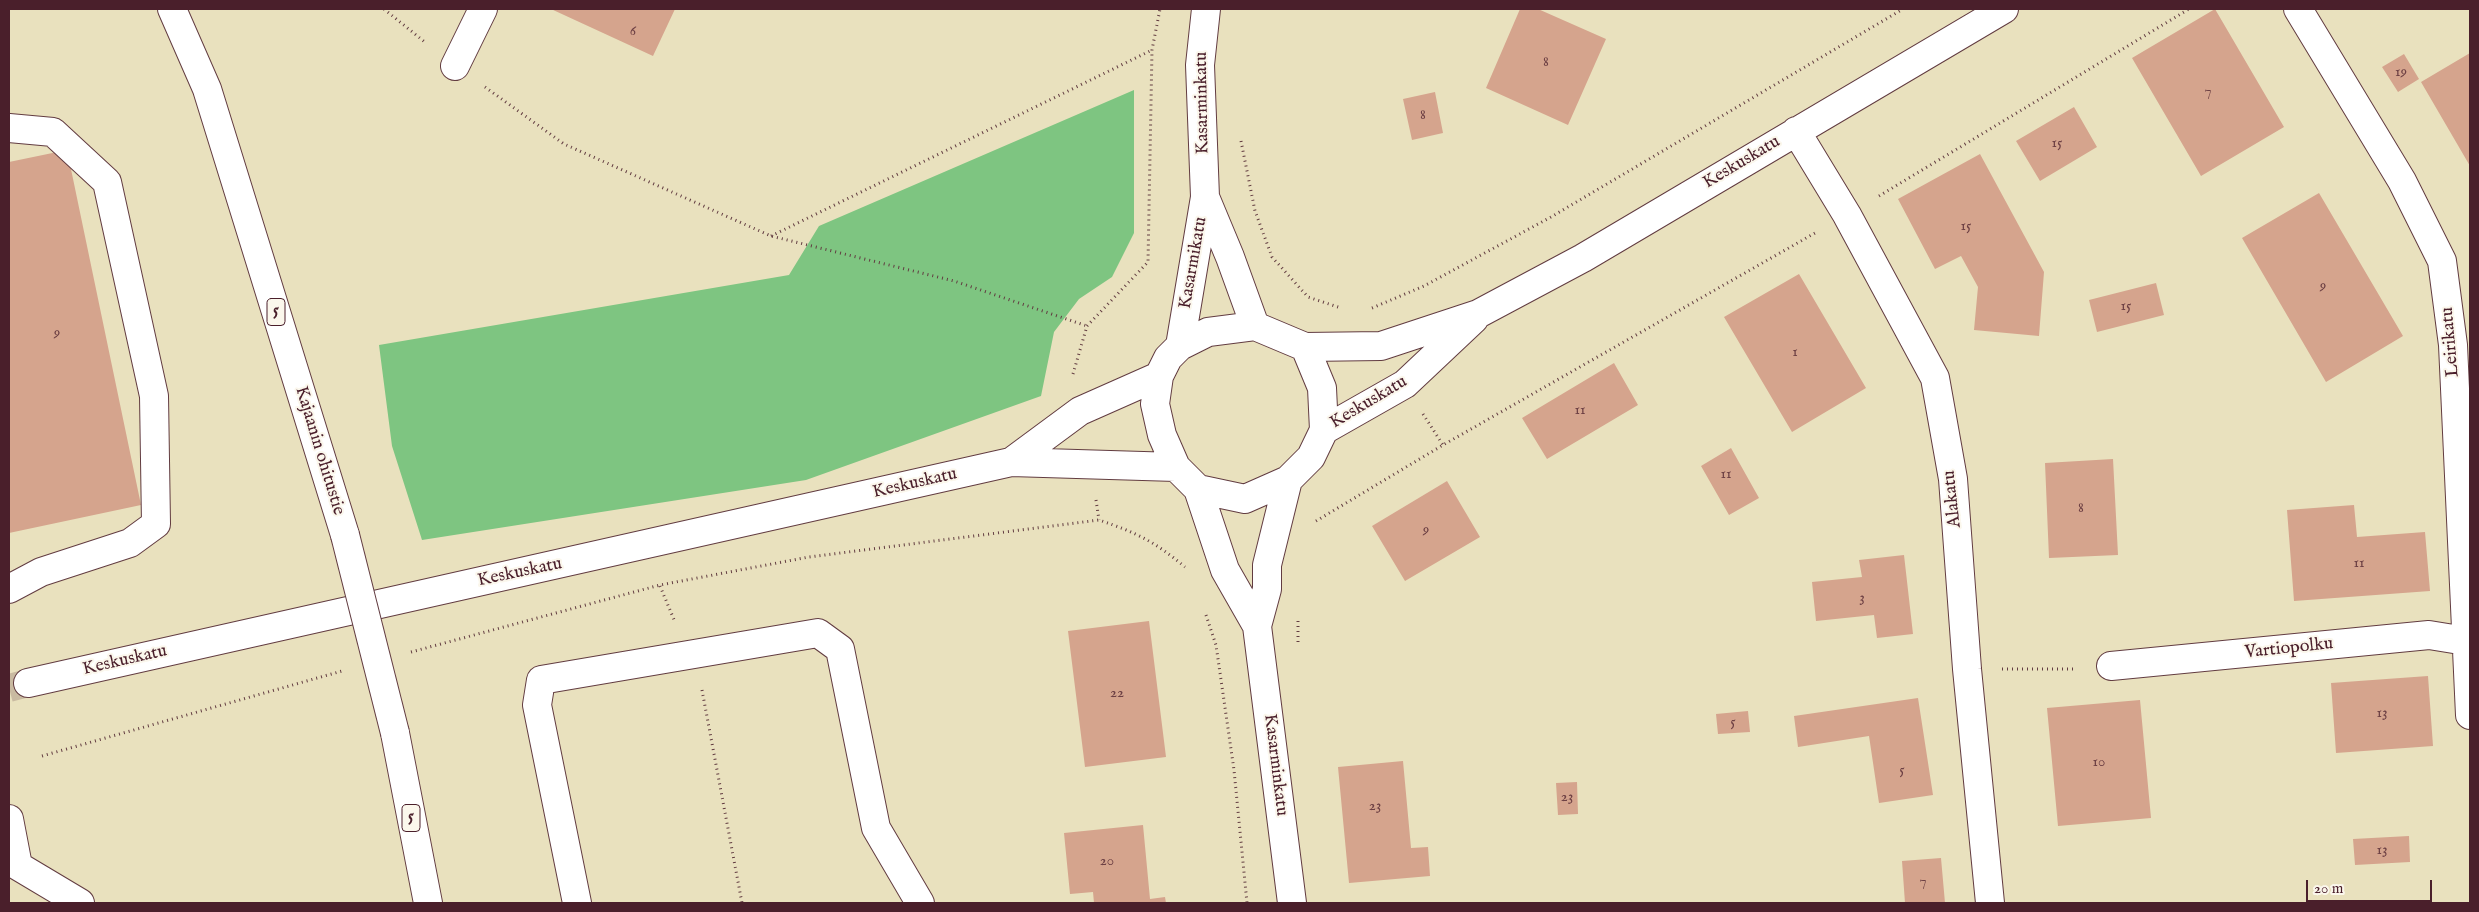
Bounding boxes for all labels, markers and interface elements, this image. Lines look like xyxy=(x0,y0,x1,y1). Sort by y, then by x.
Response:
house number: 6 xyxy=(630,23,636,41)
street label: Kasarminkatu xyxy=(1191,51,1215,155)
house number: 8 xyxy=(1543,54,1549,72)
house number: 19 xyxy=(2395,64,2407,82)
house number: 7 xyxy=(2204,83,2212,101)
house number: 8 xyxy=(1420,107,1426,125)
street label: Keskuskatu xyxy=(1700,132,1784,194)
house number: 15 xyxy=(2051,135,2063,153)
street label: Kasarmikatu xyxy=(1175,215,1213,311)
house number: 15 xyxy=(1960,218,1972,236)
house number: 9 xyxy=(2320,278,2326,296)
road number: 5 xyxy=(267,298,285,326)
house number: 15 xyxy=(2120,298,2132,316)
street label: Leirikatu xyxy=(2437,306,2465,378)
house number: 9 xyxy=(54,325,60,343)
house number: 1 xyxy=(1792,344,1798,362)
street label: Keskuskatu xyxy=(1327,372,1411,434)
street label: Kajaanin ohitustie xyxy=(289,384,349,518)
house number: 11 xyxy=(1574,402,1586,420)
street label: Keskuskatu xyxy=(871,464,959,504)
house number: 11 xyxy=(1720,466,1732,484)
street label: Alakatu xyxy=(1939,469,1967,529)
house number: 8 xyxy=(2078,500,2084,518)
house number: 9 xyxy=(1423,522,1429,540)
street label: Keskuskatu xyxy=(476,554,564,592)
house number: 11 xyxy=(2353,555,2365,573)
house number: 3 xyxy=(1859,590,1865,608)
street label: Vartiopolku xyxy=(2244,634,2334,664)
street label: Keskuskatu xyxy=(81,641,169,681)
house number: 22 xyxy=(1110,685,1124,703)
house number: 13 xyxy=(2376,705,2388,723)
street label: Kasarminkatu xyxy=(1258,713,1292,817)
house number: 5 xyxy=(1730,714,1736,732)
house number: 10 xyxy=(2093,754,2105,772)
house number: 5 xyxy=(1899,762,1905,780)
house number: 23 xyxy=(1561,789,1573,807)
house number: 23 xyxy=(1369,798,1381,816)
road number: 5 xyxy=(402,804,420,831)
house number: 13 xyxy=(2376,842,2388,860)
house number: 20 xyxy=(1100,853,1114,871)
scale bar xyxy=(2309,870,2435,902)
house number: 7 xyxy=(1919,873,1927,891)
text: 20 m xyxy=(2314,879,2343,898)

